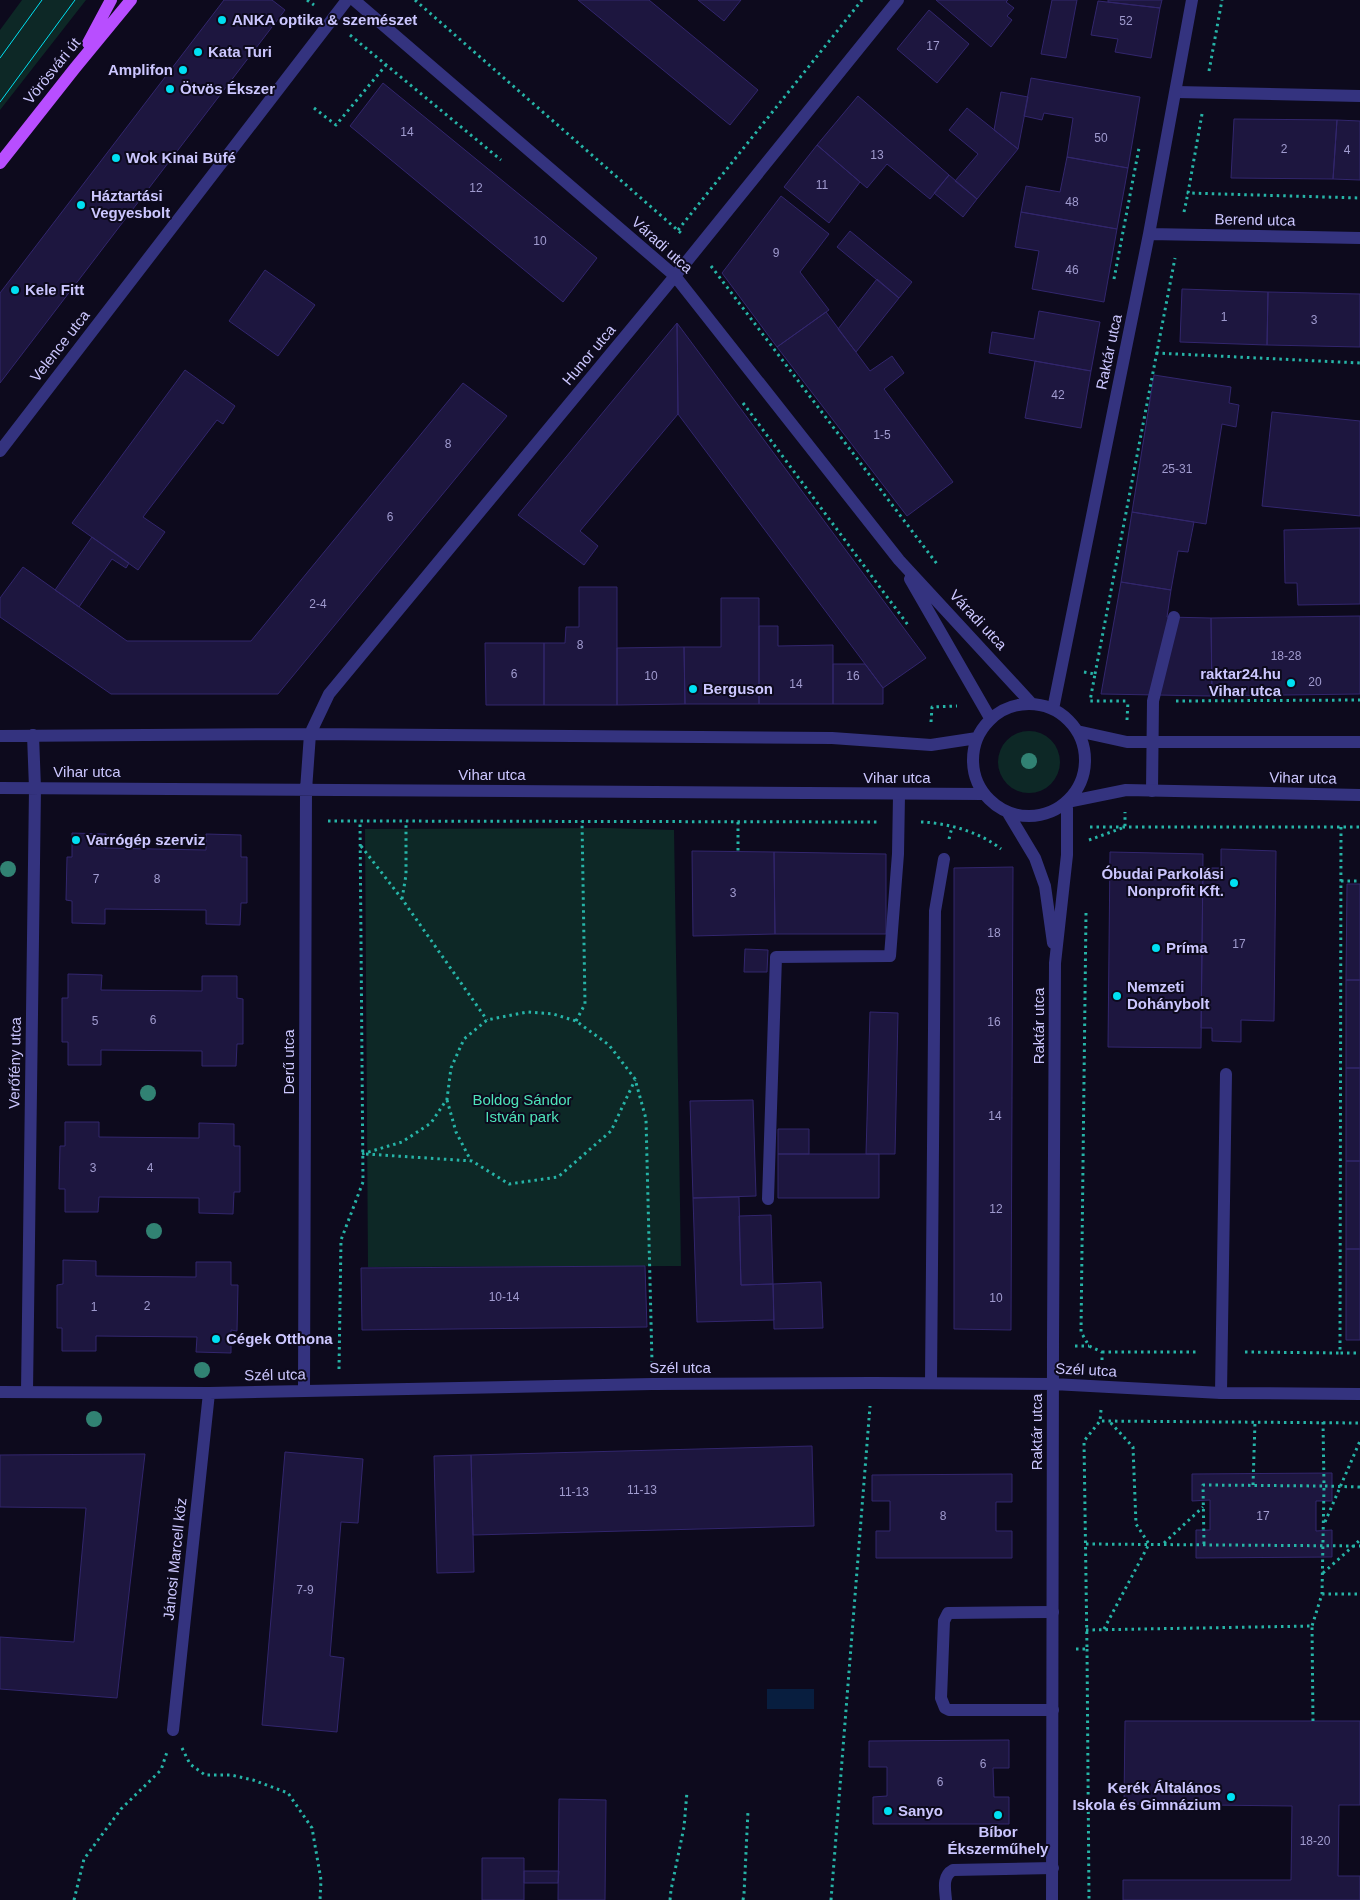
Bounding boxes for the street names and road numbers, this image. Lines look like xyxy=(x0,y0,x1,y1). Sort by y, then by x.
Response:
street label: Vörösvári út xyxy=(20,34,84,107)
street label: Berend utca xyxy=(1214,210,1296,229)
street label: Váradi utca xyxy=(628,213,697,277)
street label: Velence utca xyxy=(26,306,93,385)
street label: Raktár utca xyxy=(1092,312,1125,391)
street label: Hunor utca xyxy=(559,321,619,388)
street label: Váradi utca xyxy=(946,586,1011,654)
street label: Vihar utca xyxy=(53,763,121,780)
street label: Vihar utca xyxy=(458,766,526,783)
street label: Vihar utca xyxy=(1269,768,1337,787)
street label: Vihar utca xyxy=(863,769,931,786)
street label: Raktár utca xyxy=(1030,987,1047,1064)
street label: Verőfény utca xyxy=(5,1016,24,1109)
street label: Derű utca xyxy=(280,1029,297,1095)
street label: Szél utca xyxy=(649,1359,712,1376)
street label: Szél utca xyxy=(1055,1359,1118,1380)
street label: Szél utca xyxy=(244,1365,307,1384)
street label: Raktár utca xyxy=(1028,1393,1045,1470)
street label: Jánosi Marcell köz xyxy=(160,1497,189,1621)

